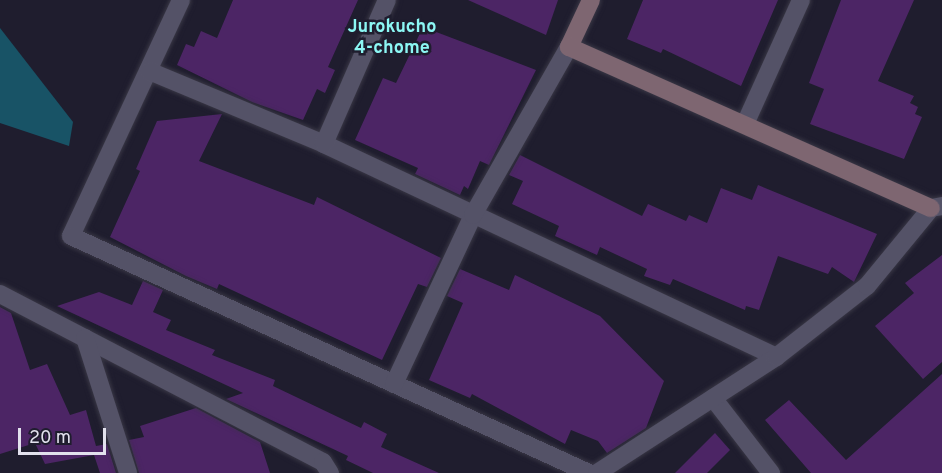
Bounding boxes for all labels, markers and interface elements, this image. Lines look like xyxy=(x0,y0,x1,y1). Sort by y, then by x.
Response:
district label: Jurokucho 4-chome xyxy=(348,18,436,60)
scale bar xyxy=(21,416,110,454)
text: 20 m xyxy=(29,427,71,450)

